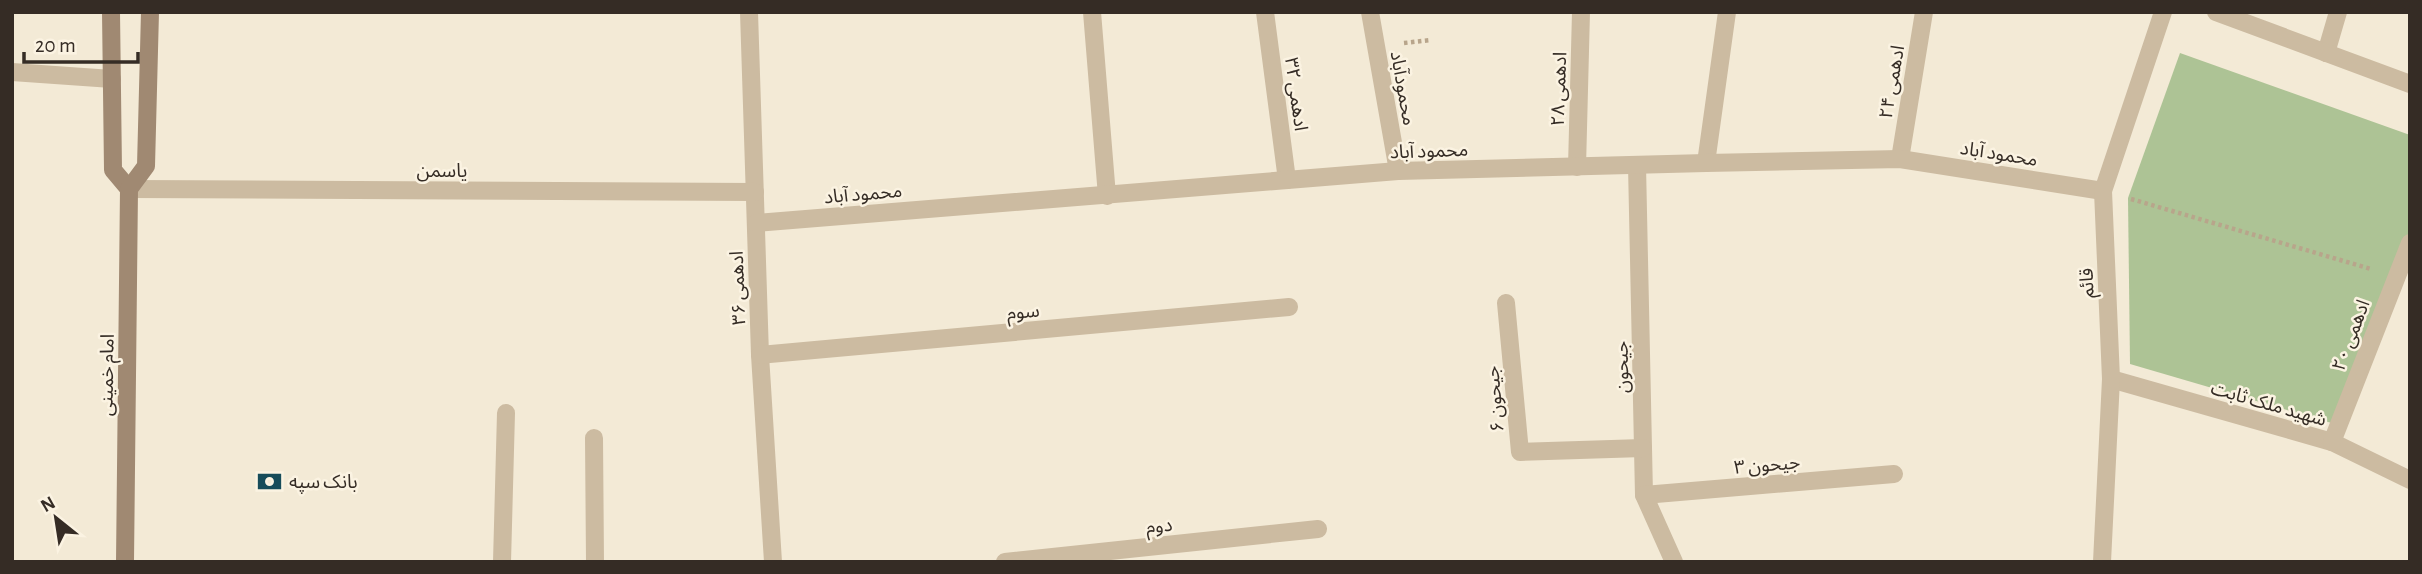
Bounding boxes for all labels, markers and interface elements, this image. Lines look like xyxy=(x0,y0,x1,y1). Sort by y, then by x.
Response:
scale bar xyxy=(24,21,138,65)
text: 20 m xyxy=(35,35,76,56)
street label: ادهمی ۲۴ xyxy=(1877,44,1909,121)
street label: محمودآباد xyxy=(1386,49,1420,127)
street label: ادهمی ۲۸ xyxy=(1549,52,1571,127)
street label: ادهمی ۳۲ xyxy=(1280,56,1310,132)
street label: محمود آباد xyxy=(1958,138,2039,171)
street label: محمود آباد xyxy=(1389,139,1469,163)
street label: یاسمن xyxy=(417,162,467,182)
street label: محمود آباد xyxy=(823,180,903,208)
street label: ادهمی ۳۶ xyxy=(728,250,750,325)
street label: قائم xyxy=(2077,268,2102,298)
street label: ادهمی ۲۰ xyxy=(2329,297,2375,374)
street label: سوم xyxy=(1006,302,1041,327)
street label: امام خمینی xyxy=(97,334,122,416)
street label: جیحون xyxy=(1613,341,1633,393)
street label: جیحون ۶ xyxy=(1483,365,1509,433)
street label: شهید ملک ثابت xyxy=(2209,379,2329,430)
street label: جیحون ۳ xyxy=(1733,453,1801,479)
bank icon: بانک سپه xyxy=(255,467,283,495)
place label: بانک سپه xyxy=(289,473,358,494)
north arrow xyxy=(21,483,91,553)
text: N xyxy=(38,493,59,516)
street label: دوم xyxy=(1145,516,1174,541)

